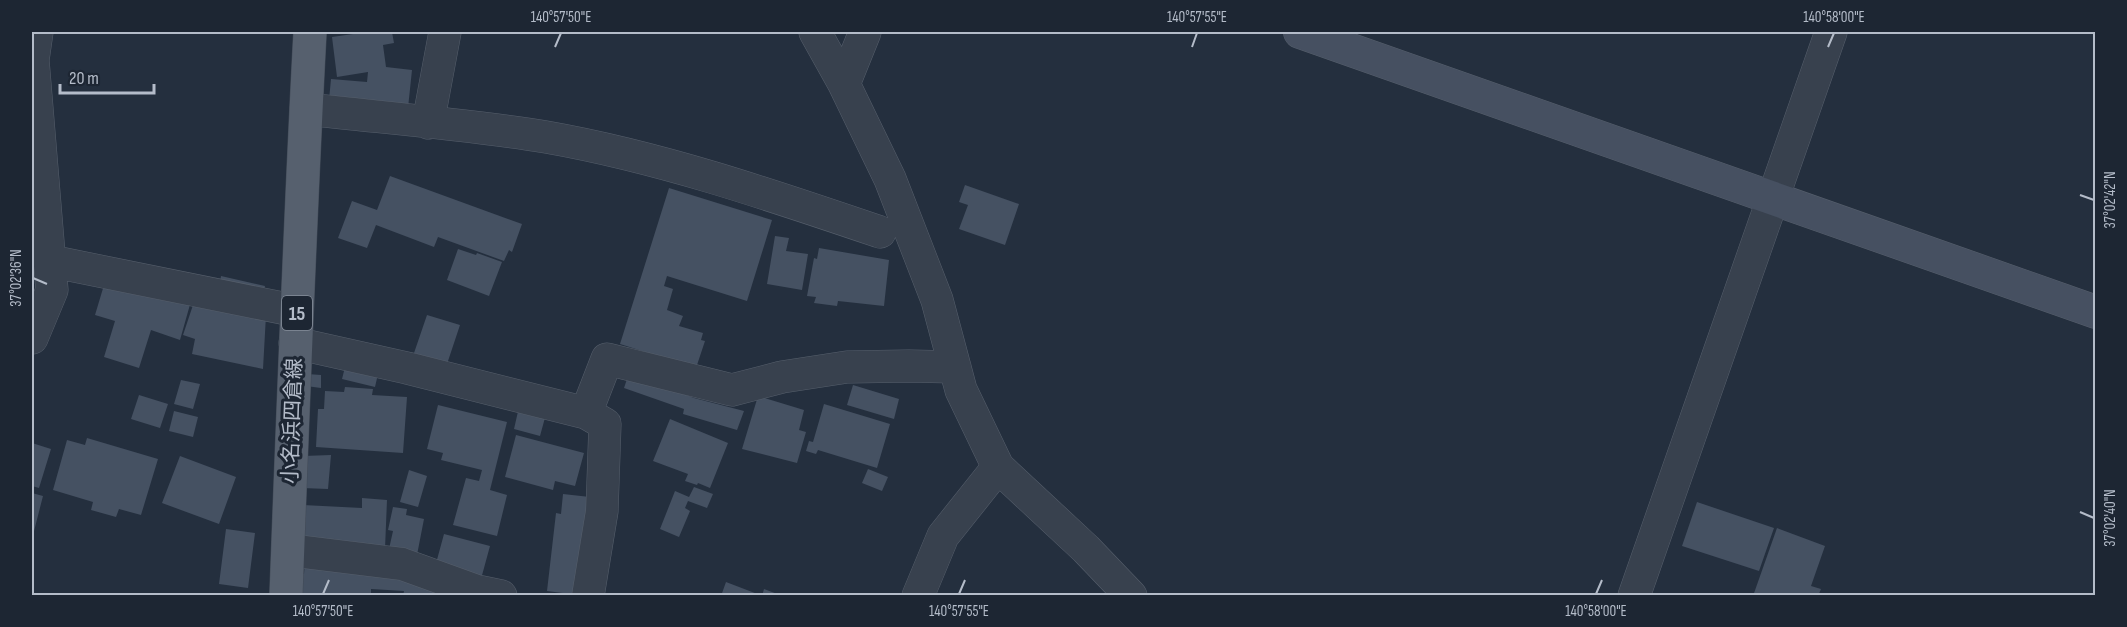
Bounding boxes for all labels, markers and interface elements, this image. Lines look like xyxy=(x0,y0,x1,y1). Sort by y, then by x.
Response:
text: 140°57'50"E xyxy=(531,8,591,27)
text: 140°57'55"E xyxy=(1167,8,1227,27)
text: 140°58'00"E xyxy=(1803,8,1865,27)
scale bar xyxy=(60,57,154,95)
text: 20 m xyxy=(69,68,99,89)
text: 37°02'42"N xyxy=(2101,171,2120,229)
text: 37°02'36"N xyxy=(7,249,26,307)
road number: 15 xyxy=(282,296,312,330)
street label: 小名浜四倉線 xyxy=(278,358,307,484)
text: 37°02'40"N xyxy=(2101,489,2120,547)
text: 140°57'50"E xyxy=(293,602,353,621)
text: 140°57'55"E xyxy=(929,602,989,621)
text: 140°58'00"E xyxy=(1565,602,1627,621)

